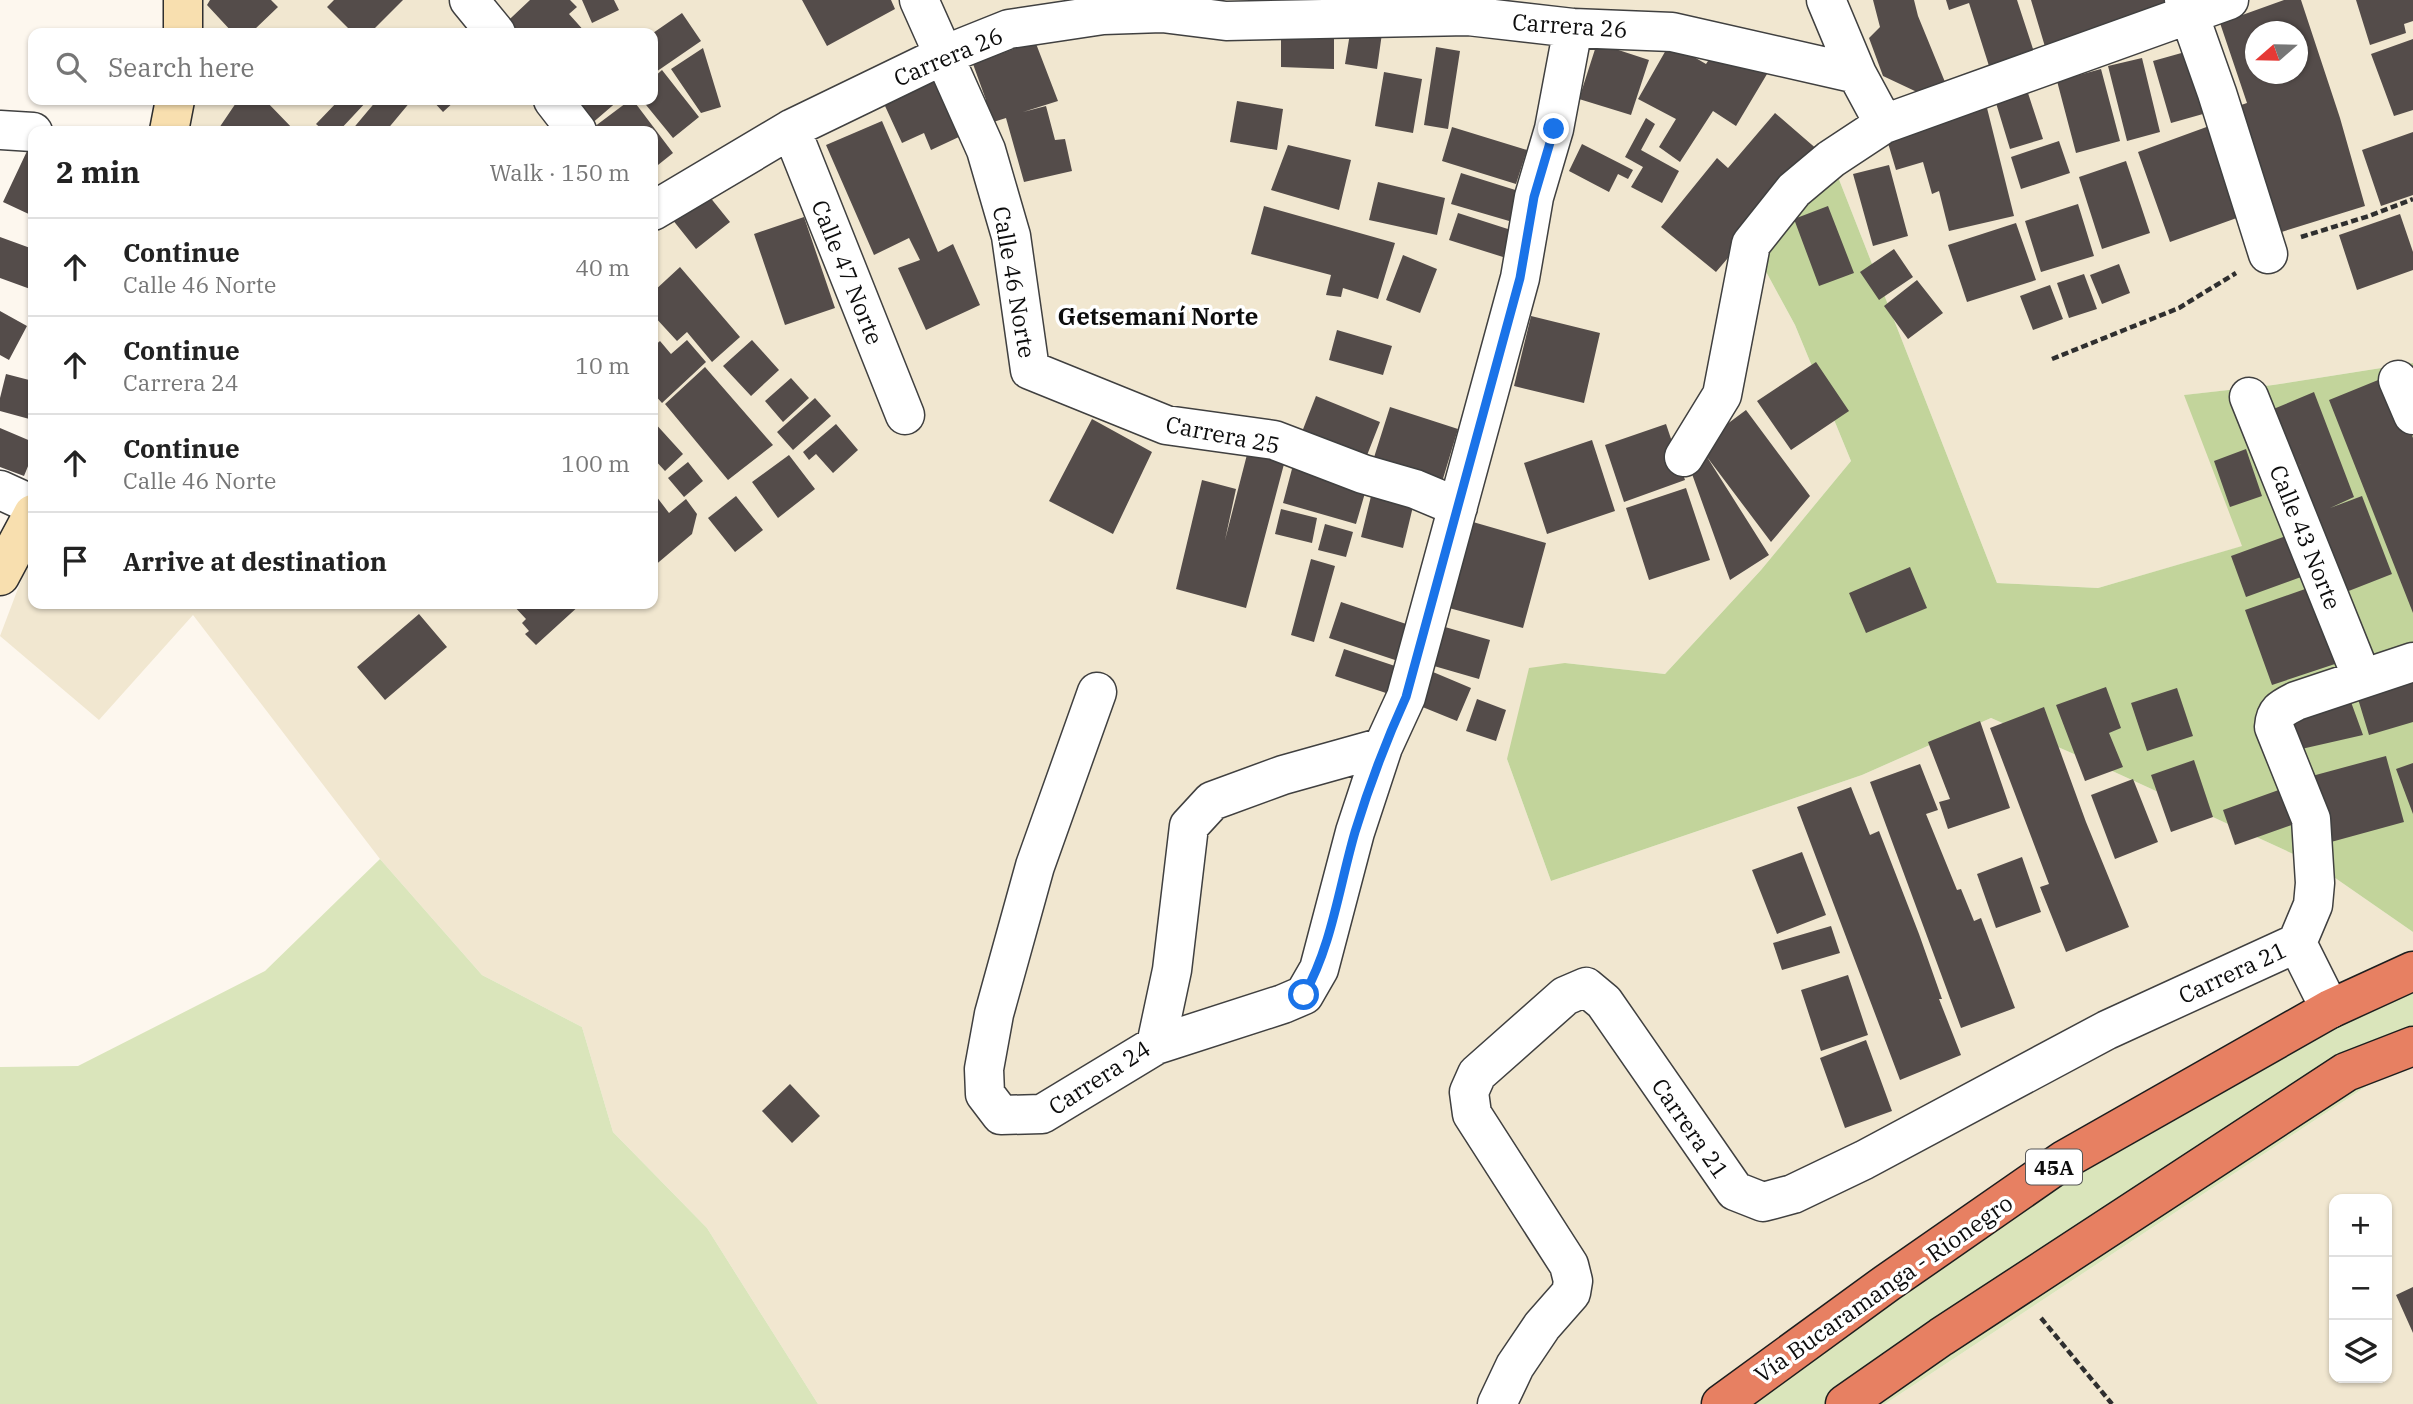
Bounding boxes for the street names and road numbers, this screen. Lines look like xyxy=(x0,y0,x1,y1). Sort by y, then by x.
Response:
street label: Carrera 26 xyxy=(1511,6,1629,44)
street label: Carrera 26 xyxy=(889,20,1007,92)
street label: Calle 47 Norte xyxy=(805,195,891,349)
street label: Calle 46 Norte xyxy=(987,204,1043,360)
street label: Carrera 25 xyxy=(1163,408,1283,460)
street label: Calle 43 Norte xyxy=(2263,460,2349,614)
street label: Carrera 21 xyxy=(2173,934,2291,1010)
street label: Carrera 24 xyxy=(1042,1033,1156,1121)
street label: Carrera 21 xyxy=(1646,1072,1736,1184)
road number: 45A xyxy=(2026,1150,2082,1184)
street label: Vía Bucaramanga - Rionegro xyxy=(1748,1187,2018,1389)

